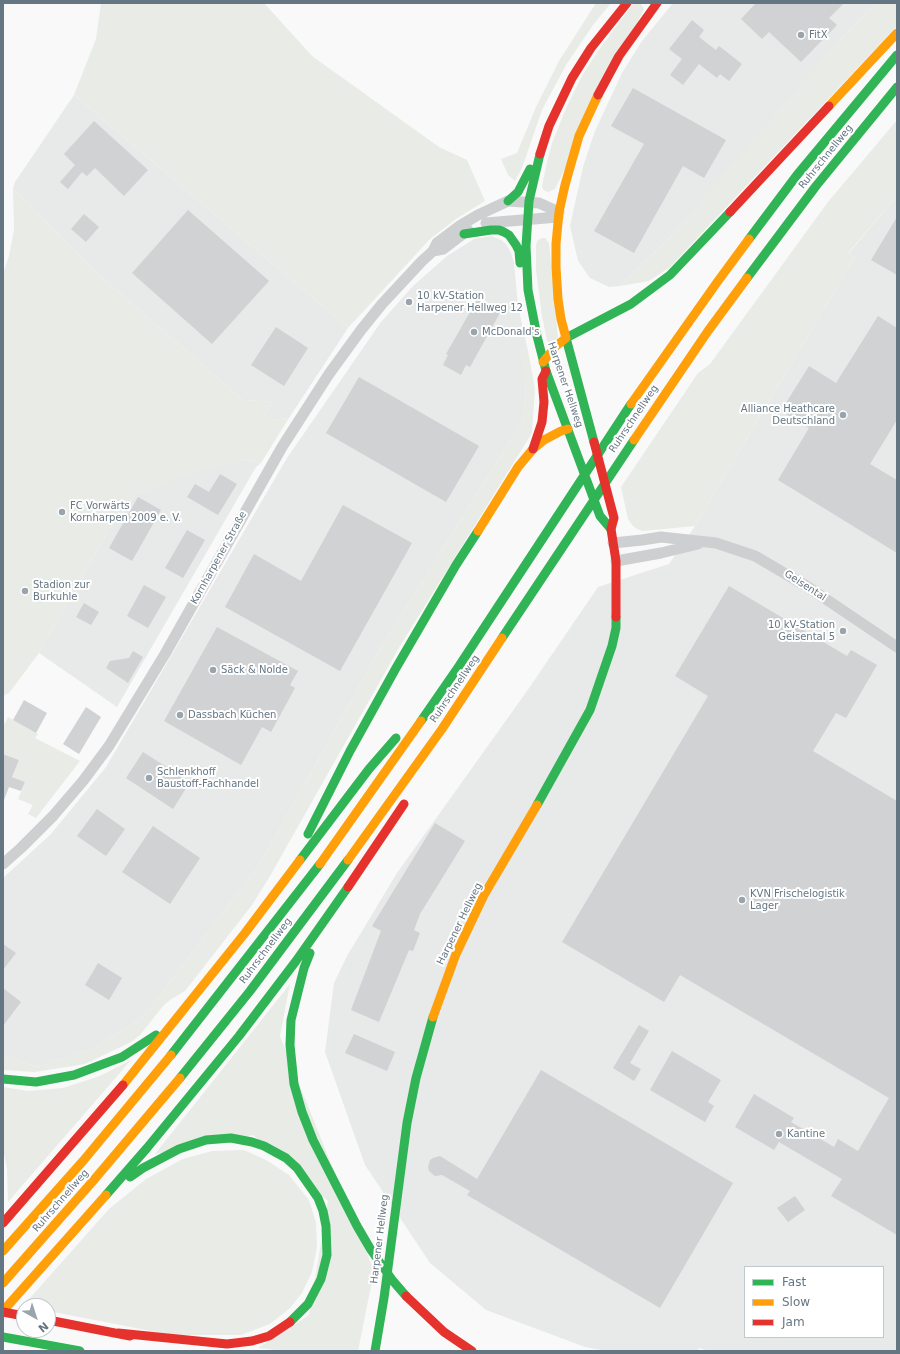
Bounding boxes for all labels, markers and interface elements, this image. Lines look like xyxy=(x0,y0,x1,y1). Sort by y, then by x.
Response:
place label: FitX xyxy=(809,29,828,41)
marker: FitX xyxy=(796,30,806,40)
street label: Ruhrschnellweg xyxy=(796,123,856,191)
place label: 10 kV-Station Harpener Hellweg 12 xyxy=(417,290,523,314)
marker: 10 kV-Station Harpener Hellweg 12 xyxy=(404,297,414,307)
place label: McDonald's xyxy=(482,326,539,338)
marker: McDonald's xyxy=(469,327,479,337)
street label: Harpener Hellweg xyxy=(545,341,585,429)
street label: Ruhrschnellweg xyxy=(607,383,661,455)
place label: Alliance Heathcare Deutschland xyxy=(741,403,835,426)
marker: Alliance Heathcare Deutschland xyxy=(838,410,848,420)
place label: FC Vorwärts Kornharpen 2009 e. V. xyxy=(70,500,181,524)
marker: FC Vorwärts Kornharpen 2009 e. V. xyxy=(57,507,67,517)
street label: Kornharpener Straße xyxy=(188,509,250,607)
street label: Geisental xyxy=(782,568,828,604)
place label: Stadion zur Burkuhle xyxy=(33,579,90,602)
marker: Stadion zur Burkuhle xyxy=(20,586,30,596)
place label: 10 kV-Station Geisental 5 xyxy=(768,619,835,642)
marker: 10 kV-Station Geisental 5 xyxy=(838,626,848,636)
street label: Ruhrschnellweg xyxy=(428,653,482,725)
place label: Säck & Nolde xyxy=(221,664,288,676)
marker: Säck & Nolde xyxy=(208,665,218,675)
place label: Dassbach Küchen xyxy=(188,709,276,721)
marker: Dassbach Küchen xyxy=(175,710,185,720)
place label: Schlenkhoff Baustoff-Fachhandel xyxy=(157,766,259,790)
marker: Schlenkhoff Baustoff-Fachhandel xyxy=(144,773,154,783)
street label: Harpener Hellweg xyxy=(435,881,485,967)
place label: KVN Frischelogistik Lager xyxy=(750,888,845,912)
marker: KVN Frischelogistik Lager xyxy=(737,895,747,905)
street label: Ruhrschnellweg xyxy=(237,916,295,986)
place label: Kantine xyxy=(787,1128,825,1140)
marker: Kantine xyxy=(774,1129,784,1139)
street label: Ruhrschnellweg xyxy=(31,1167,91,1235)
street label: Harpener Hellweg xyxy=(369,1194,391,1284)
legend xyxy=(744,1266,884,1338)
text: Fast xyxy=(782,1275,806,1289)
text: Slow xyxy=(782,1295,810,1309)
north arrow xyxy=(16,1298,56,1338)
text: Jam xyxy=(782,1315,805,1329)
text: N xyxy=(36,1319,51,1335)

